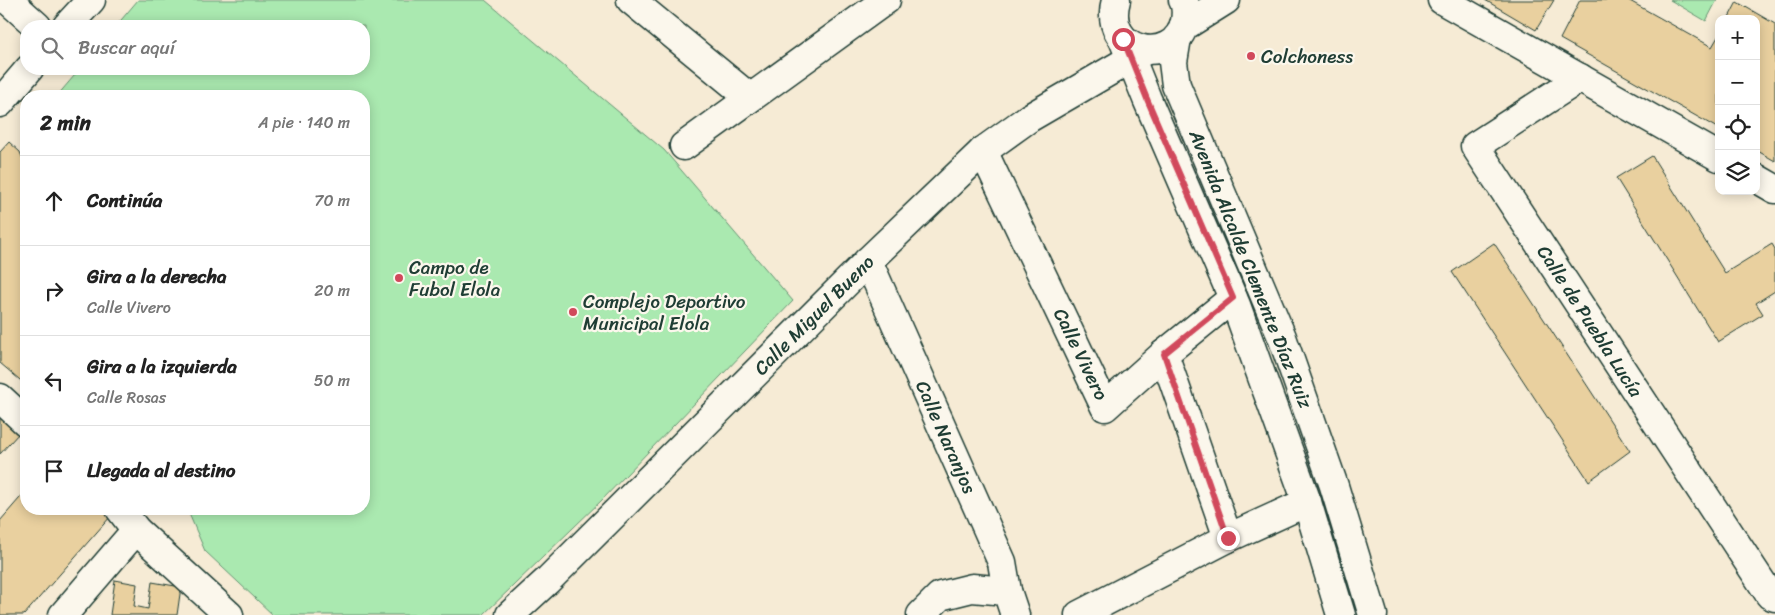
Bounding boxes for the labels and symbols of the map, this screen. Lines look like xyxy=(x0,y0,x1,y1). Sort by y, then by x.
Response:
route start xyxy=(1112,28,1135,51)
place label: Colchoness xyxy=(1261,40,1353,73)
marker: Colchoness xyxy=(1245,50,1257,62)
street label: Avenida Alcalde Clemente Díaz Ruiz xyxy=(1179,124,1323,414)
street label: Calle de Puebla Lucía xyxy=(1528,238,1652,404)
street label: Calle Miguel Bueno xyxy=(746,246,883,383)
place label: Campo de Fubol Elola xyxy=(409,251,501,306)
marker: Campo de Fubol Elola xyxy=(393,272,405,284)
place label: Complejo Deportivo Municipal Elola xyxy=(583,285,746,340)
street label: Calle Vivero xyxy=(1044,302,1118,406)
marker: Complejo Deportivo Municipal Elola xyxy=(567,306,579,318)
street label: Calle Naranjos xyxy=(906,375,986,499)
route end xyxy=(1217,527,1240,550)

